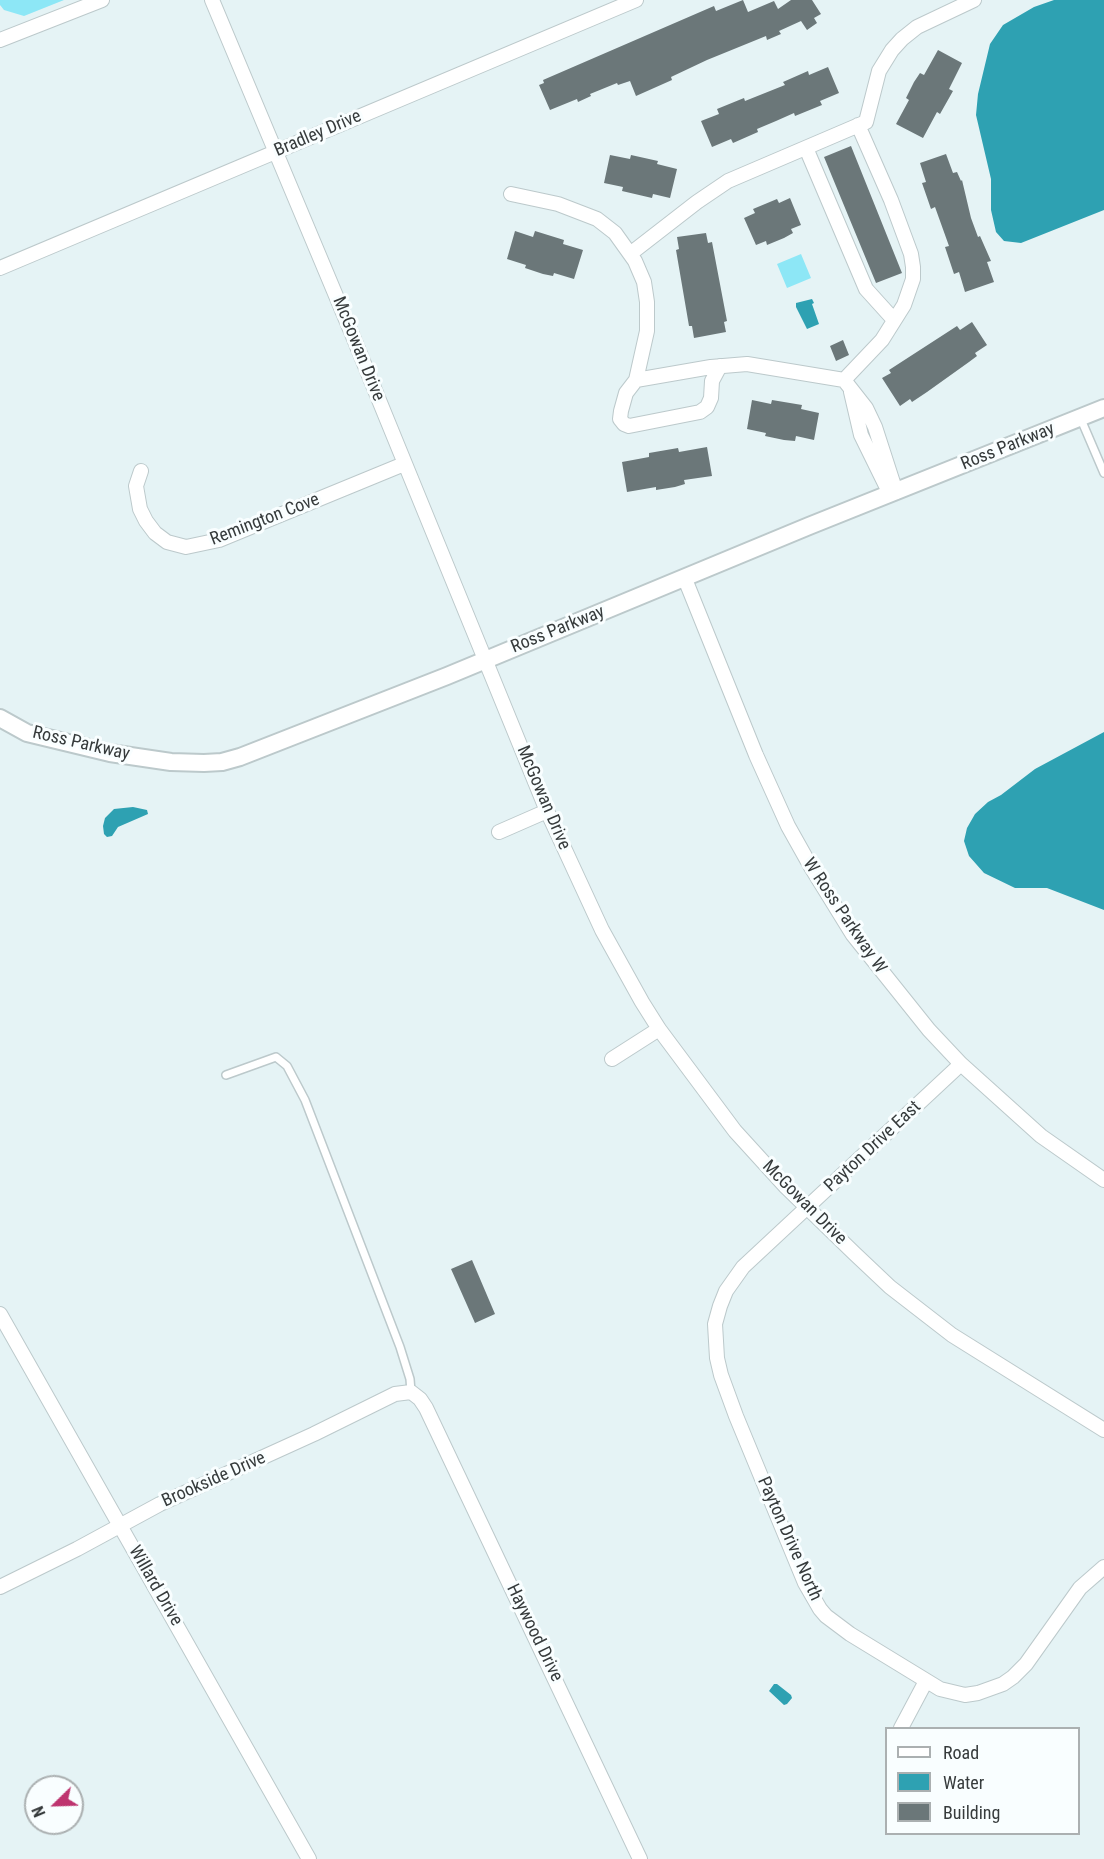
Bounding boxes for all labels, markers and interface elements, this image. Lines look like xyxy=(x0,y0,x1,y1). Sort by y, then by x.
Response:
street label: Bradley Drive xyxy=(271,106,365,162)
street label: McGowan Drive xyxy=(327,294,389,404)
street label: Ross Parkway xyxy=(958,418,1058,476)
street label: Remington Cove xyxy=(207,489,323,551)
street label: Ross Parkway xyxy=(508,601,608,659)
street label: Ross Parkway xyxy=(30,722,132,766)
street label: McGowan Drive xyxy=(511,743,575,853)
street label: W Ross Parkway W xyxy=(797,854,891,978)
street label: Payton Drive East xyxy=(820,1097,926,1197)
street label: McGowan Drive xyxy=(757,1156,851,1250)
street label: Brookside Drive xyxy=(159,1448,269,1512)
street label: Payton Drive North xyxy=(752,1474,826,1604)
street label: Willard Drive xyxy=(123,1542,187,1630)
street label: Haywood Drive xyxy=(501,1581,567,1685)
legend xyxy=(885,1727,1080,1835)
text: Road xyxy=(943,1742,979,1763)
text: Water xyxy=(943,1772,984,1793)
north arrow xyxy=(24,1775,84,1835)
text: Building xyxy=(943,1802,1000,1823)
text: N xyxy=(28,1803,49,1820)

